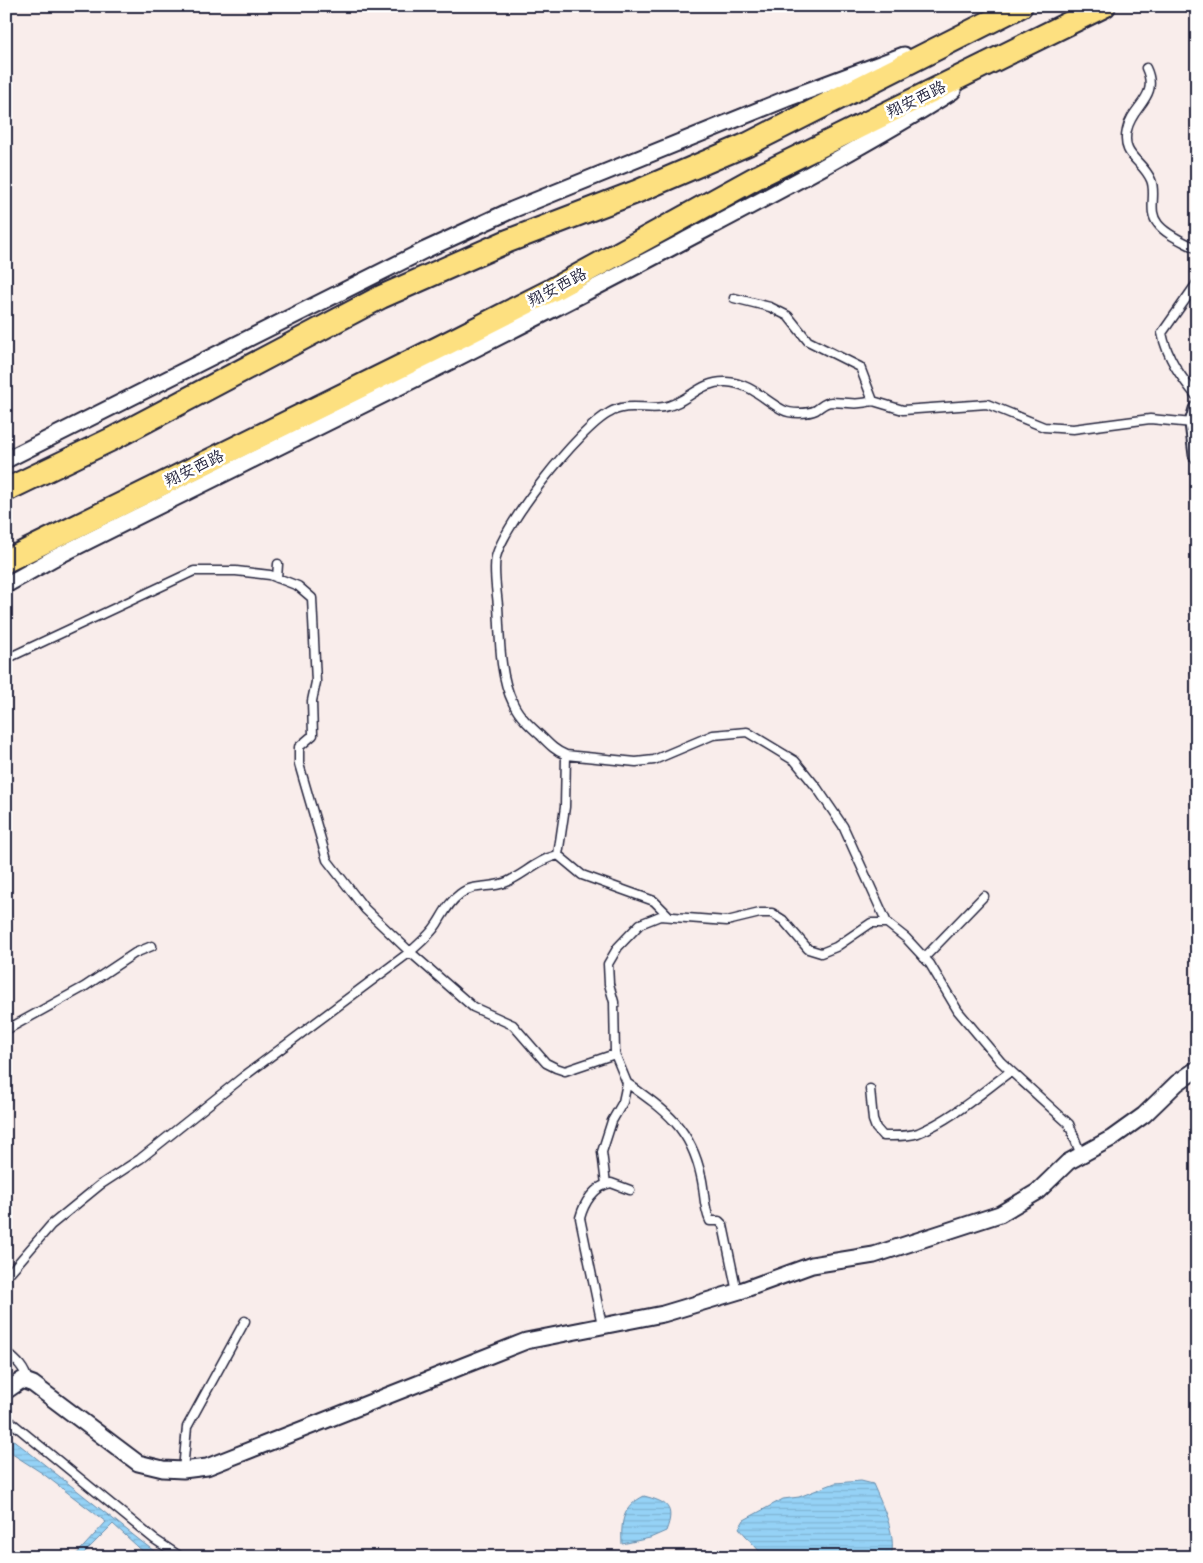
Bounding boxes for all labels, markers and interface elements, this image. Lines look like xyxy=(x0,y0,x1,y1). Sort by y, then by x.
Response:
street label: 翔安西路 xyxy=(881,72,951,126)
street label: 翔安西路 xyxy=(522,259,592,315)
street label: 翔安西路 xyxy=(159,441,229,495)

